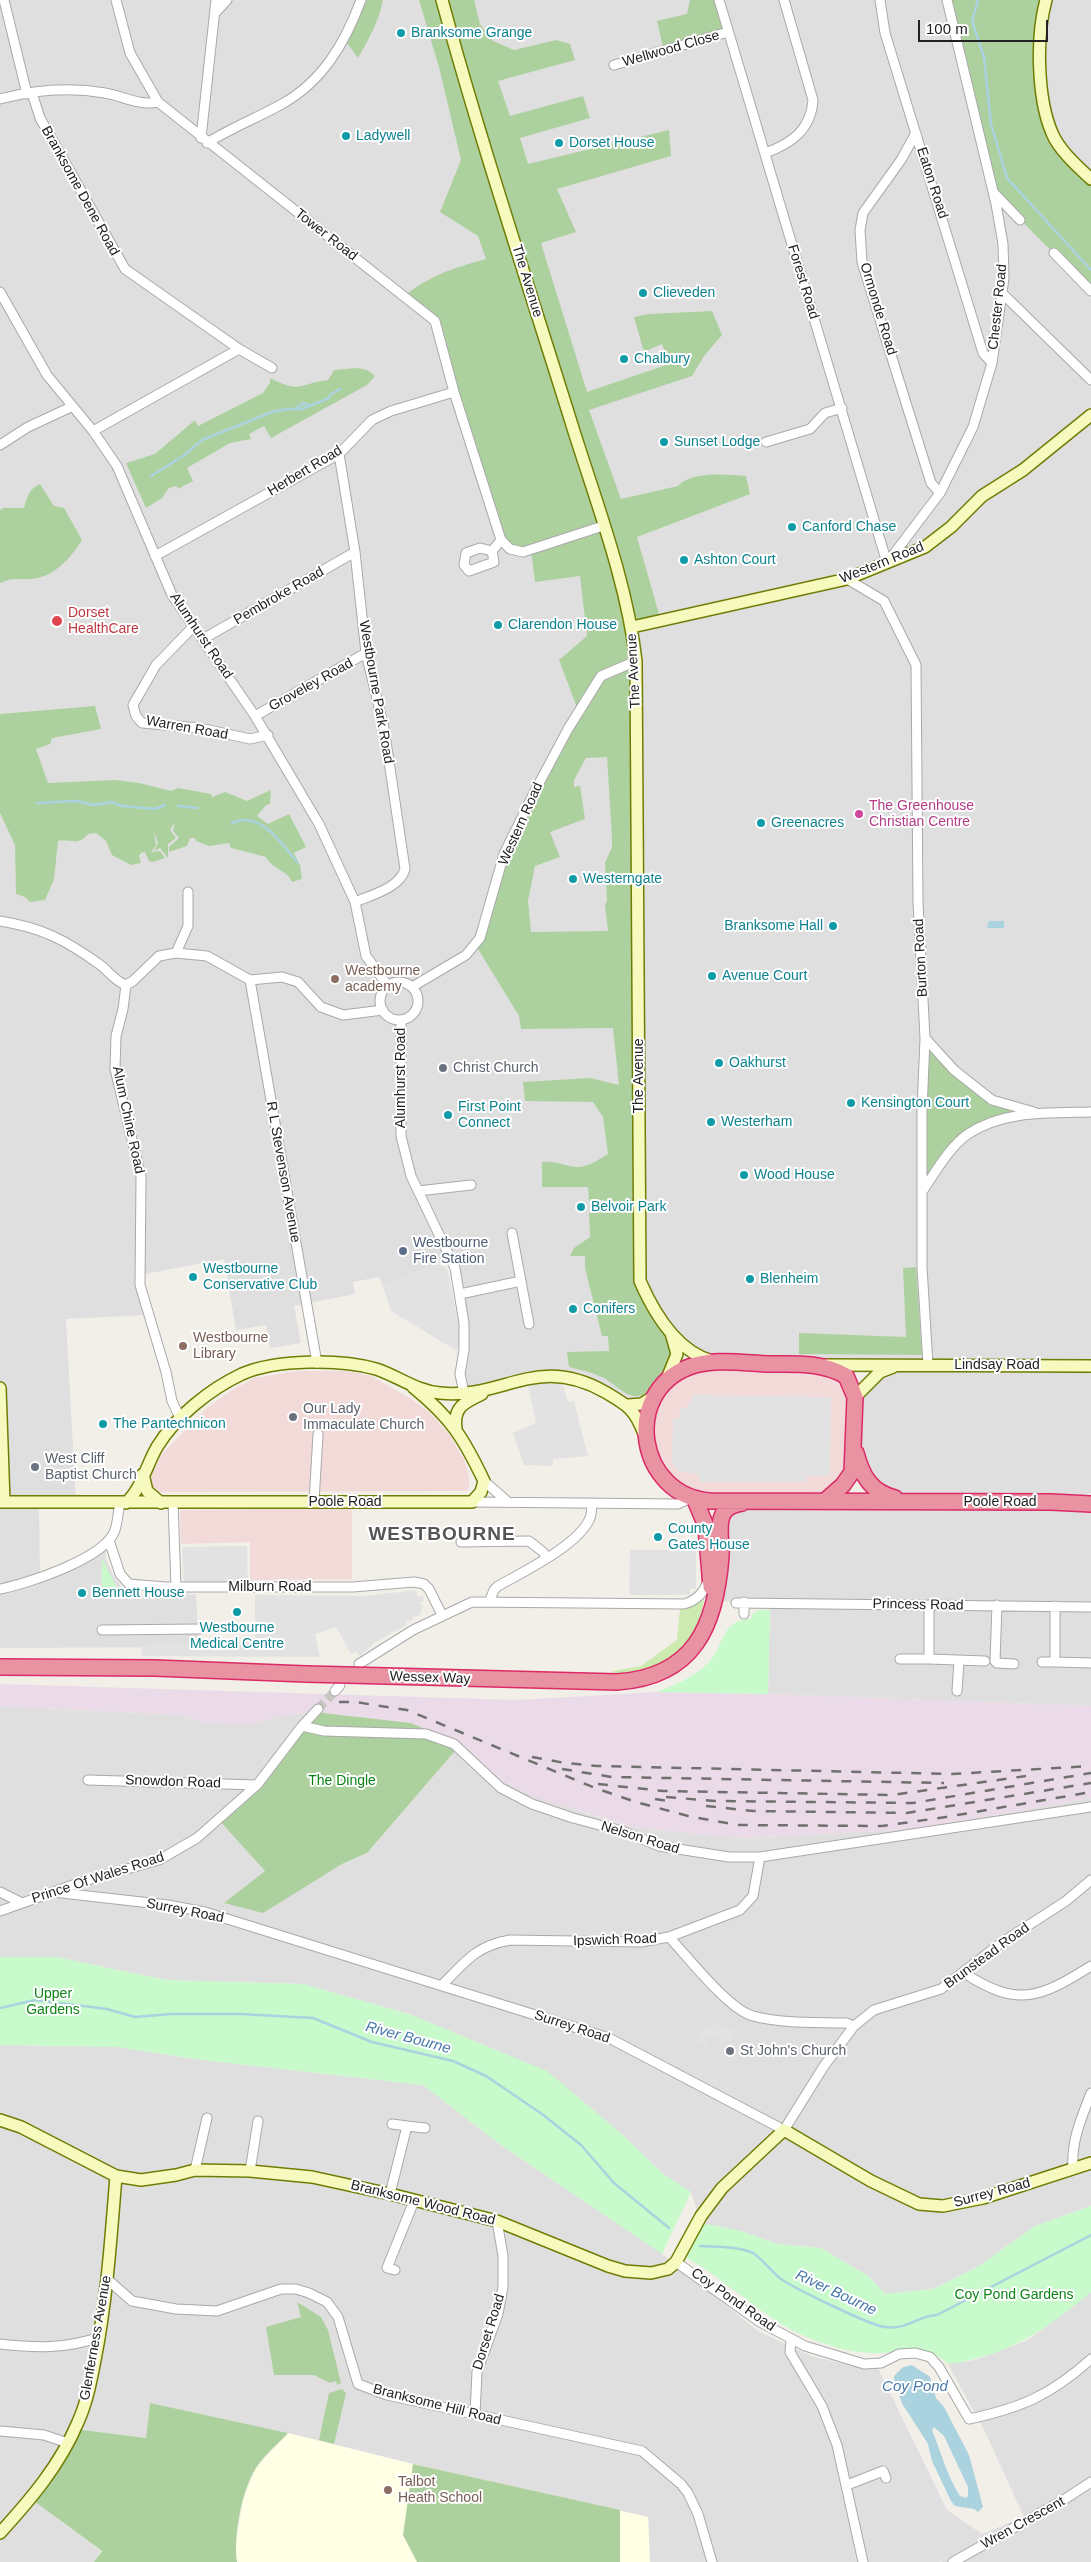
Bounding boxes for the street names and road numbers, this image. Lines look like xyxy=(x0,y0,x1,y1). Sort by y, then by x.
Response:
street label: Wellwood Close xyxy=(621,27,721,71)
street label: Branksome Dene Road xyxy=(37,123,123,259)
street label: Eaton Road xyxy=(913,145,951,221)
street label: Tower Road xyxy=(291,205,361,265)
street label: The Avenue xyxy=(508,243,546,319)
street label: Forest Road xyxy=(784,243,822,321)
street label: Ormonde Road xyxy=(856,261,900,357)
street label: Chester Road xyxy=(985,263,1011,351)
street label: Herbert Road xyxy=(265,442,345,500)
street label: Western Road xyxy=(837,538,927,588)
street label: Pembroke Road xyxy=(231,563,327,629)
street label: Alumhurst Road xyxy=(166,590,236,682)
street label: Westbourne Park Road xyxy=(355,619,397,765)
street label: The Avenue xyxy=(624,633,644,709)
street label: Groveley Road xyxy=(266,655,356,715)
street label: Warren Road xyxy=(145,713,229,743)
street label: Western Road xyxy=(495,780,547,868)
street label: Burton Road xyxy=(911,918,931,998)
street label: Alumhurst Road xyxy=(393,1028,409,1128)
street label: The Avenue xyxy=(631,1038,647,1114)
street label: Alum Chine Road xyxy=(108,1065,148,1175)
street label: R L Stevenson Avenue xyxy=(262,1100,304,1244)
street label: Lindsay Road xyxy=(954,1357,1040,1373)
street label: Poole Road xyxy=(308,1494,382,1510)
street label: Poole Road xyxy=(963,1494,1037,1510)
street label: Milburn Road xyxy=(228,1579,312,1595)
street label: Princess Road xyxy=(872,1596,964,1614)
street label: Wessex Way xyxy=(389,1668,471,1688)
street label: Snowdon Road xyxy=(125,1772,221,1792)
street label: Nelson Road xyxy=(599,1818,681,1858)
street label: Prince Of Wales Road xyxy=(30,1849,166,1907)
street label: Surrey Road xyxy=(145,1895,225,1927)
street label: Brunstead Road xyxy=(941,1919,1033,1993)
street label: Ipswich Road xyxy=(573,1930,657,1950)
street label: Surrey Road xyxy=(532,2007,612,2047)
street label: Surrey Road xyxy=(952,2175,1032,2211)
street label: Branksome Wood Road xyxy=(349,2177,497,2229)
street label: Coy Pond Road xyxy=(688,2265,778,2335)
street label: Glenferness Avenue xyxy=(77,2274,115,2402)
street label: Dorset Road xyxy=(469,2292,509,2372)
street label: Branksome Hill Road xyxy=(371,2381,503,2429)
street label: Wren Crescent xyxy=(978,2493,1068,2553)

